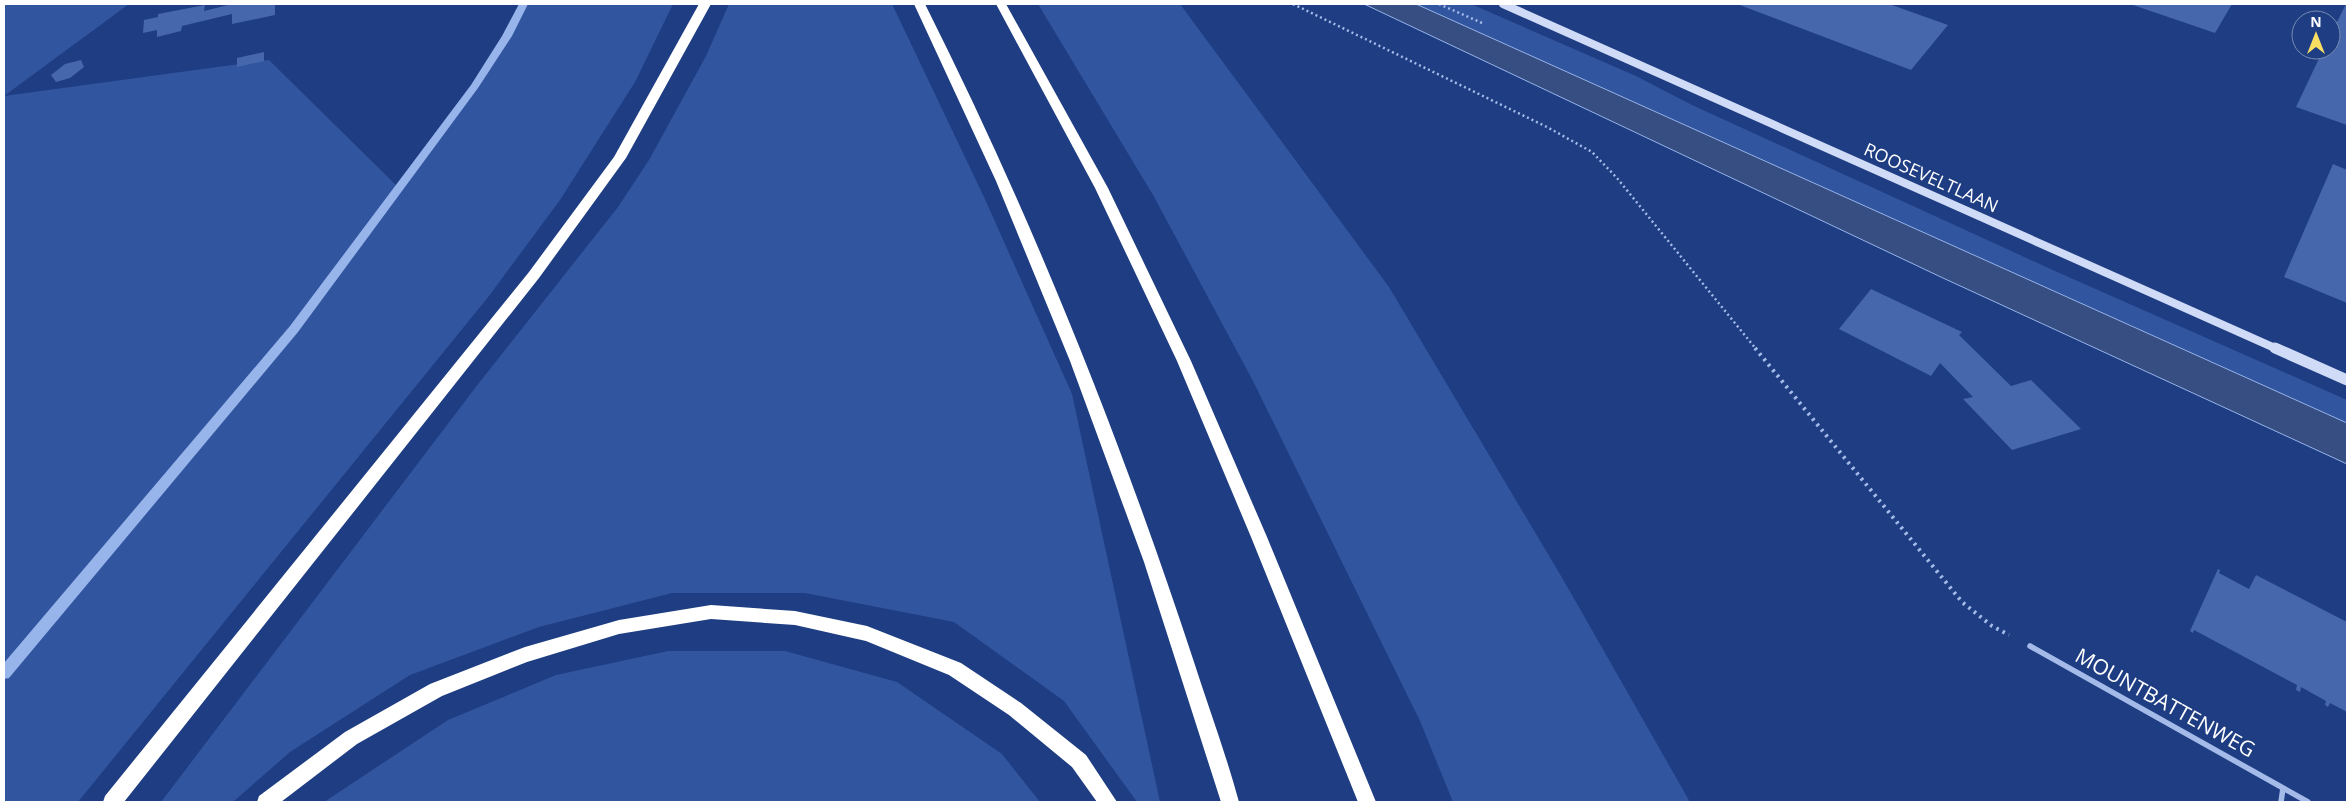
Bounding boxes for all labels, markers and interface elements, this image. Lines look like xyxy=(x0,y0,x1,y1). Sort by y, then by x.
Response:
north arrow xyxy=(2291,10,2341,60)
text: N xyxy=(2310,12,2322,31)
street label: ROOSEVELTLAAN xyxy=(1860,137,2002,217)
street label: MOUNTBATTENWEG xyxy=(2070,641,2260,763)

